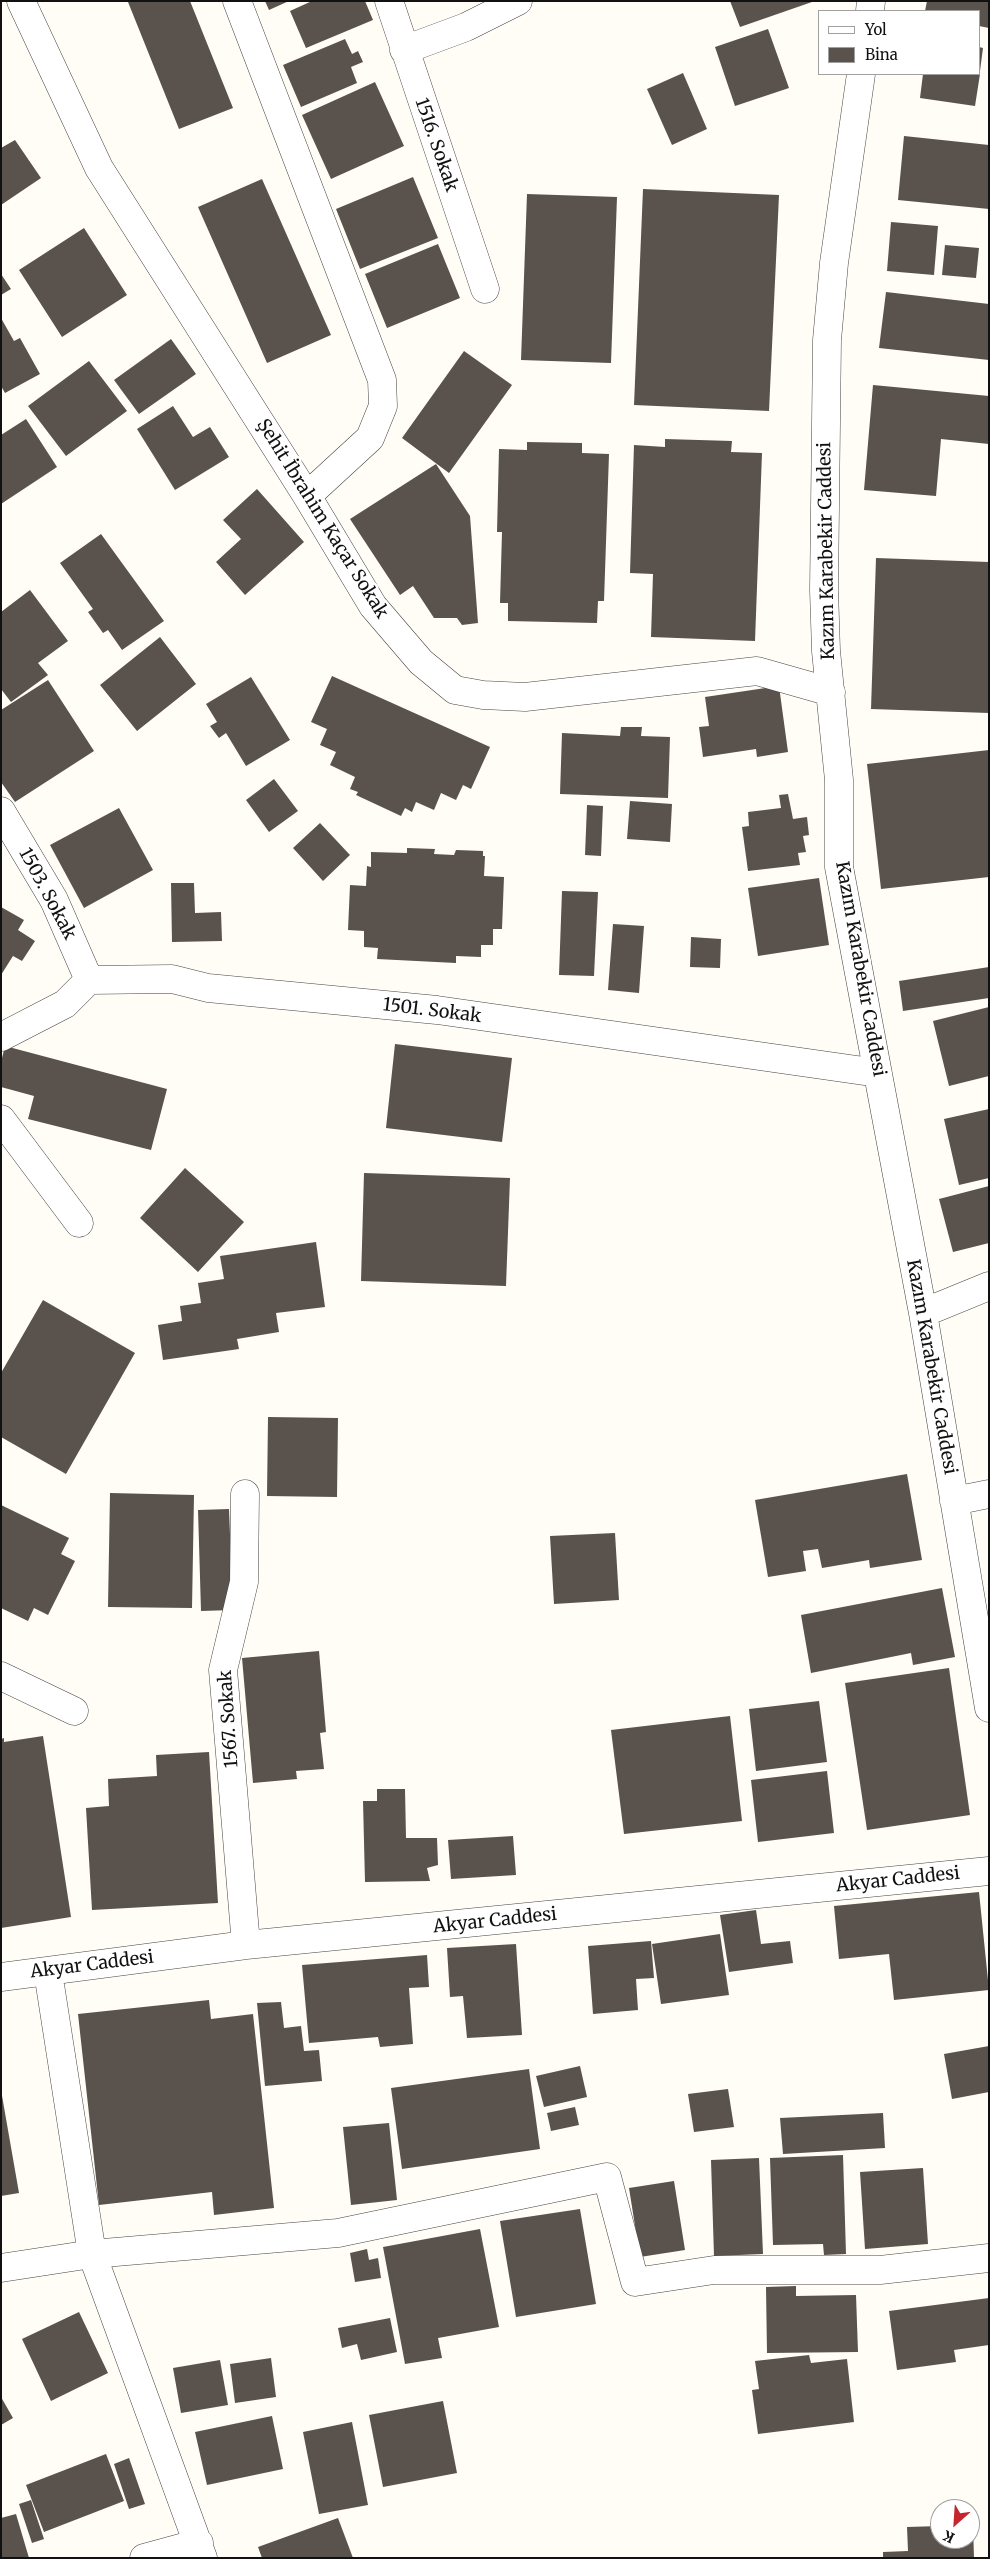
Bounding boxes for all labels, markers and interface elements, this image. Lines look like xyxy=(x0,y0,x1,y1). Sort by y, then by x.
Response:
legend xyxy=(818,10,980,75)
text: Yol xyxy=(865,20,887,39)
text: Bina xyxy=(865,45,898,64)
street label: 1516. Sokak xyxy=(410,95,462,195)
street label: Şehit İbrahim Kaçar Sokak xyxy=(252,415,392,623)
street label: Kazım Karabekir Caddesi xyxy=(814,442,840,660)
street label: 1503. Sokak xyxy=(14,844,80,944)
street label: Kazım Karabekir Caddesi xyxy=(830,860,890,1078)
street label: 1501. Sokak xyxy=(381,994,483,1028)
street label: Kazım Karabekir Caddesi xyxy=(901,1258,961,1476)
street label: 1567. Sokak xyxy=(215,1669,243,1769)
street label: Akyar Caddesi xyxy=(835,1863,961,1897)
street label: Akyar Caddesi xyxy=(432,1904,558,1938)
street label: Akyar Caddesi xyxy=(29,1947,155,1983)
north arrow xyxy=(930,2499,980,2549)
text: K xyxy=(940,2526,958,2547)

